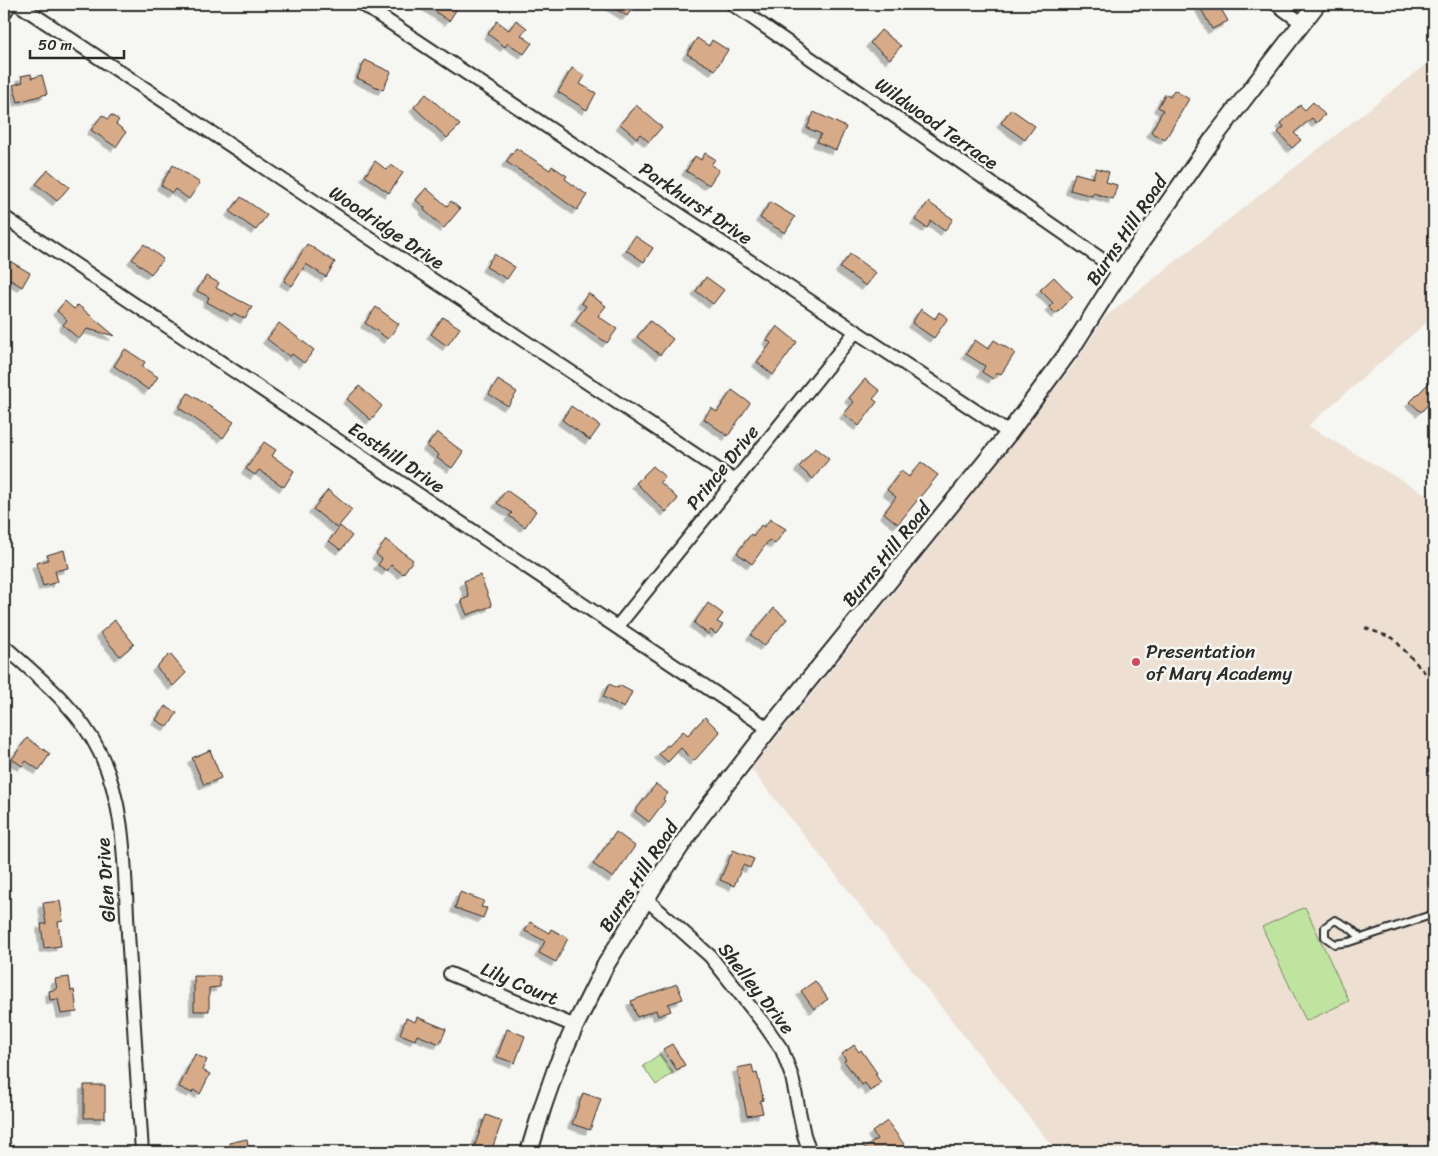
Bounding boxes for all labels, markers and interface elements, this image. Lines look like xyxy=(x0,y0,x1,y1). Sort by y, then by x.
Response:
scale bar xyxy=(30,28,124,60)
text: 50 m xyxy=(38,32,73,58)
street label: Wildwood Terrace xyxy=(868,68,1006,178)
street label: Parkhurst Drive xyxy=(632,153,760,254)
street label: Burns Hill Road xyxy=(1077,166,1177,292)
street label: Woodridge Drive xyxy=(322,176,451,278)
street label: Easthill Drive xyxy=(341,413,452,502)
street label: Prince Drive xyxy=(677,417,767,517)
street label: Burns Hill Road xyxy=(833,493,941,614)
place label: Presentation of Mary Academy xyxy=(1146,635,1292,690)
marker: Presentation of Mary Academy xyxy=(1130,656,1142,668)
street label: Burns Hill Road xyxy=(590,812,688,939)
street label: Glen Drive xyxy=(86,837,125,923)
street label: Shelley Drive xyxy=(710,935,804,1042)
street label: Lily Court xyxy=(476,952,564,1015)

